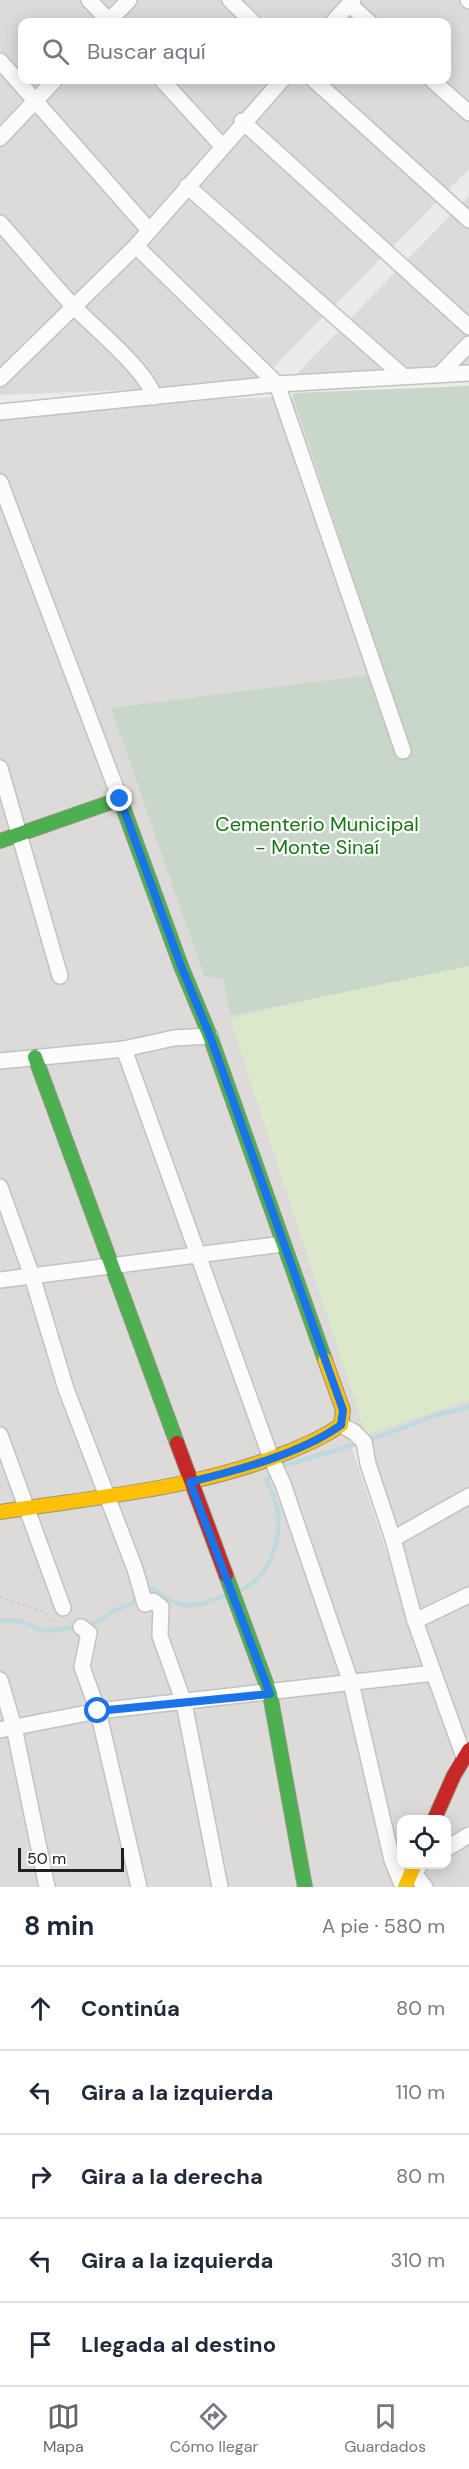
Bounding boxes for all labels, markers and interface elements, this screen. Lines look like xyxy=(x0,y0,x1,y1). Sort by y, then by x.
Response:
search box xyxy=(18,18,451,84)
icon: search xyxy=(39,35,72,68)
text: Buscar aquí xyxy=(87,37,206,66)
route end xyxy=(106,785,132,811)
park label: Cementerio Municipal - Monte Sinaí xyxy=(215,811,419,860)
route start xyxy=(84,1697,110,1723)
map controls xyxy=(397,1815,451,1869)
button: locate xyxy=(397,1815,451,1869)
scale bar xyxy=(18,1845,124,1872)
text: 50 m xyxy=(27,1848,66,1869)
text: 8 min xyxy=(24,1909,94,1943)
text: A pie · 580 m xyxy=(322,1913,445,1939)
icon: ahead xyxy=(24,1992,57,2025)
text: Continúa xyxy=(81,1994,180,2023)
text: 80 m xyxy=(396,1995,445,2021)
icon: left xyxy=(24,2076,57,2109)
text: Gira a la izquierda xyxy=(81,2078,273,2107)
text: 110 m xyxy=(396,2079,445,2105)
icon: right xyxy=(24,2160,57,2193)
text: Gira a la derecha xyxy=(81,2162,263,2191)
text: 80 m xyxy=(396,2163,445,2189)
icon: left xyxy=(24,2244,57,2277)
text: Gira a la izquierda xyxy=(81,2246,273,2275)
text: 310 m xyxy=(390,2247,445,2273)
icon: arrive xyxy=(24,2328,57,2361)
text: Llegada al destino xyxy=(81,2330,276,2359)
tab: Mapa xyxy=(43,2400,84,2457)
tab: Cómo llegar xyxy=(170,2400,258,2457)
tab: Guardados xyxy=(344,2400,426,2457)

